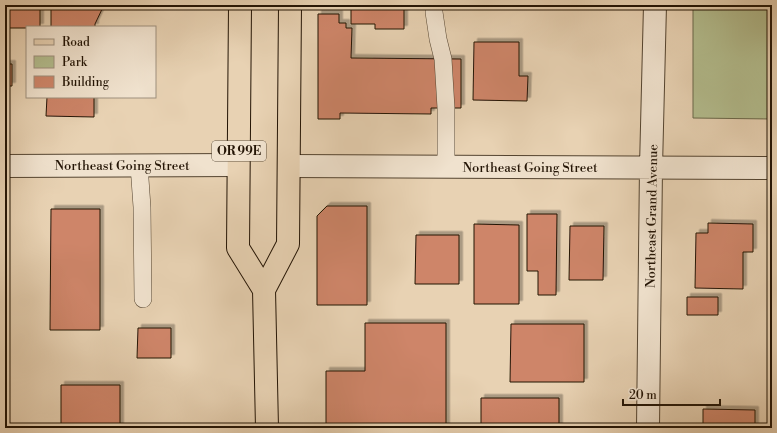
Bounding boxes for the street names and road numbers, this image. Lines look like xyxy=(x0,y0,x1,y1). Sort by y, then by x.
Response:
road number: OR 99E xyxy=(212,141,266,161)
street label: Northeast Grand Avenue xyxy=(643,144,661,288)
street label: Northeast Going Street xyxy=(54,158,190,174)
street label: Northeast Going Street xyxy=(462,160,598,176)

